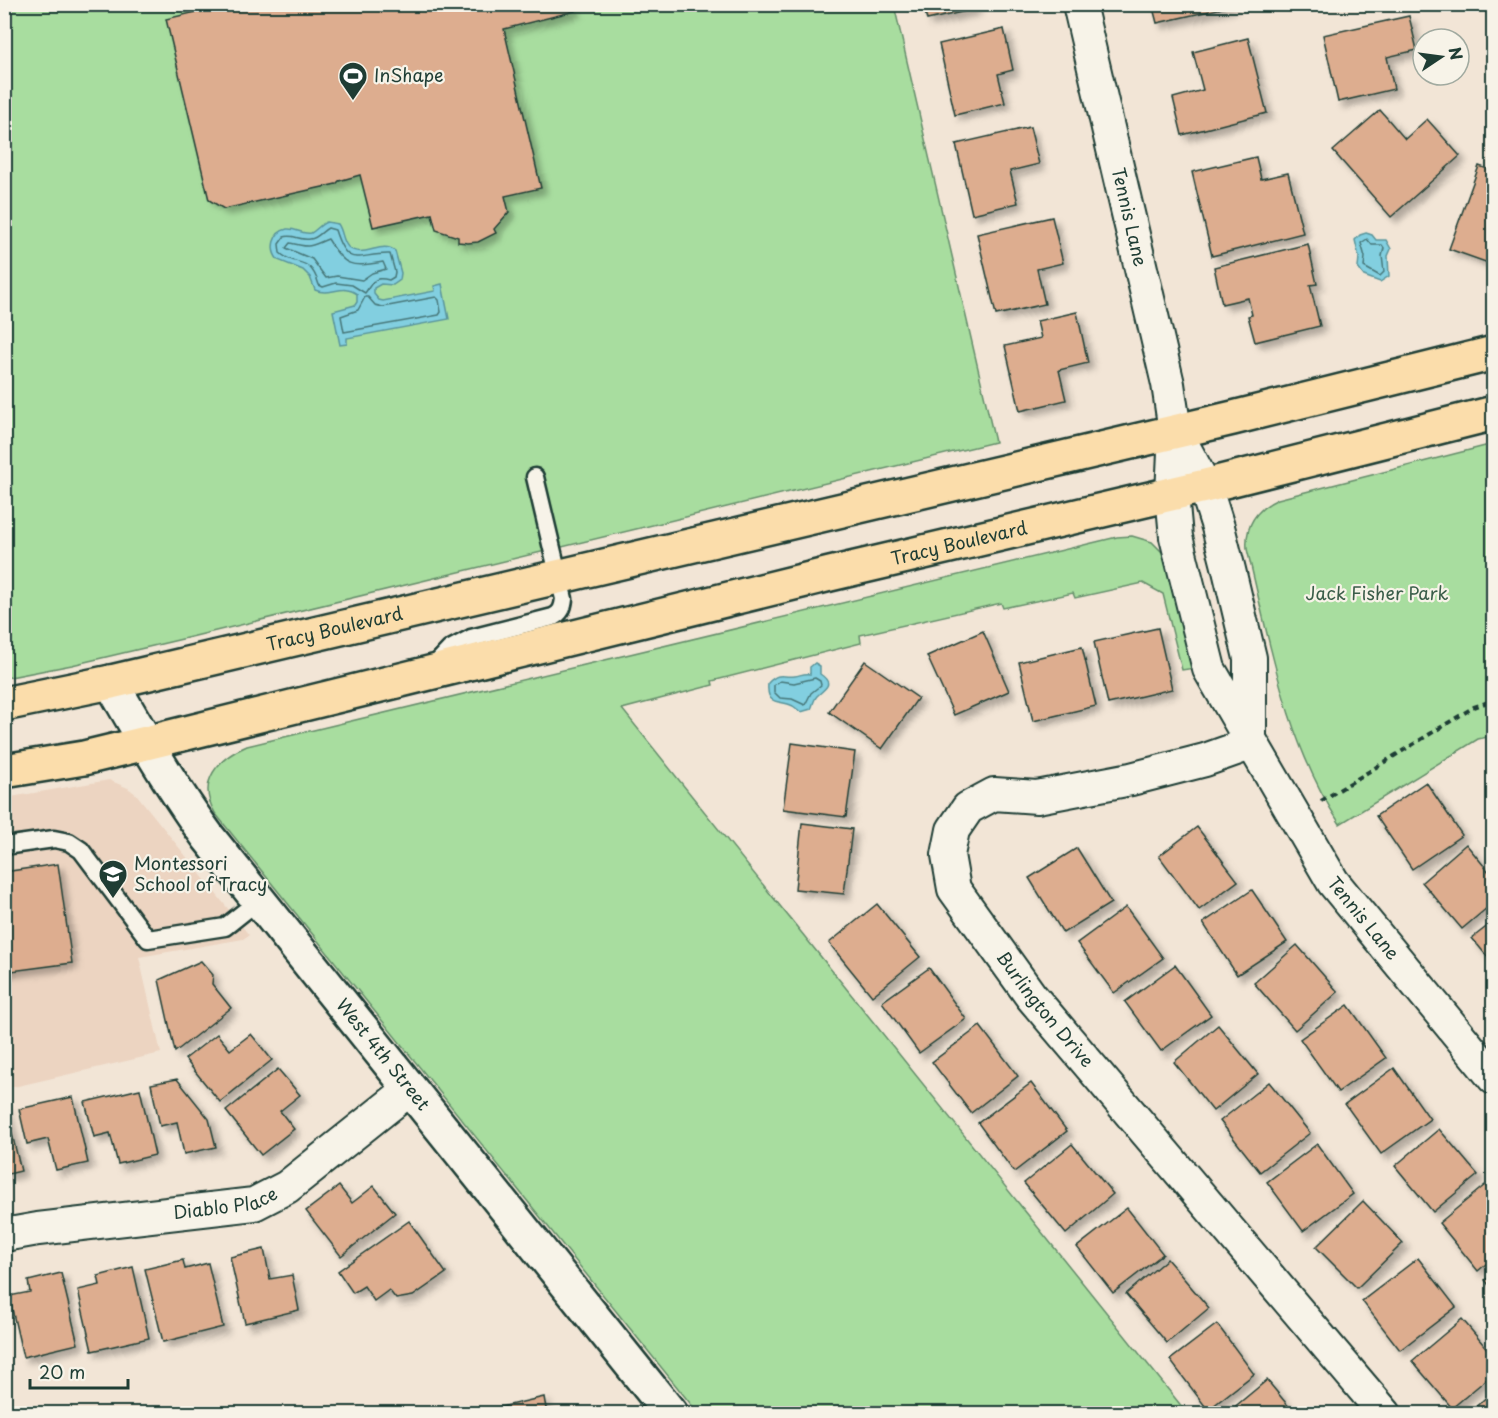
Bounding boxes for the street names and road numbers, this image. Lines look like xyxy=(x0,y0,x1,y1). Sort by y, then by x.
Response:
street label: Tennis Lane xyxy=(1106,165,1155,269)
street label: Tracy Boulevard xyxy=(888,513,1030,571)
street label: Tracy Boulevard xyxy=(263,599,405,657)
street label: Tennis Lane xyxy=(1322,870,1407,965)
street label: Burlington Drive xyxy=(991,945,1101,1073)
street label: West 4th Street xyxy=(330,992,437,1116)
street label: Diablo Place xyxy=(172,1179,282,1225)

